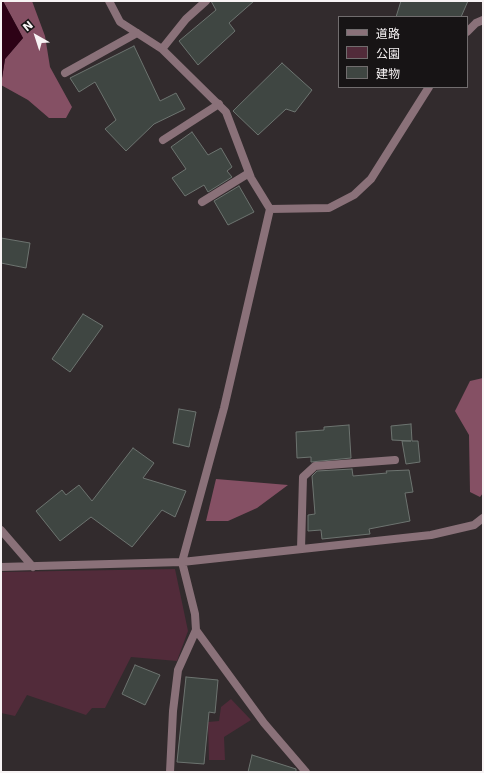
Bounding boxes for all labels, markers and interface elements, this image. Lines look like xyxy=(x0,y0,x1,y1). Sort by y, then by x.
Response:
north arrow xyxy=(16,16,56,56)
legend xyxy=(338,16,468,88)
text: N xyxy=(20,18,36,34)
text: 道路 xyxy=(376,27,400,41)
text: 公園 xyxy=(376,47,400,61)
text: 建物 xyxy=(376,67,400,81)

